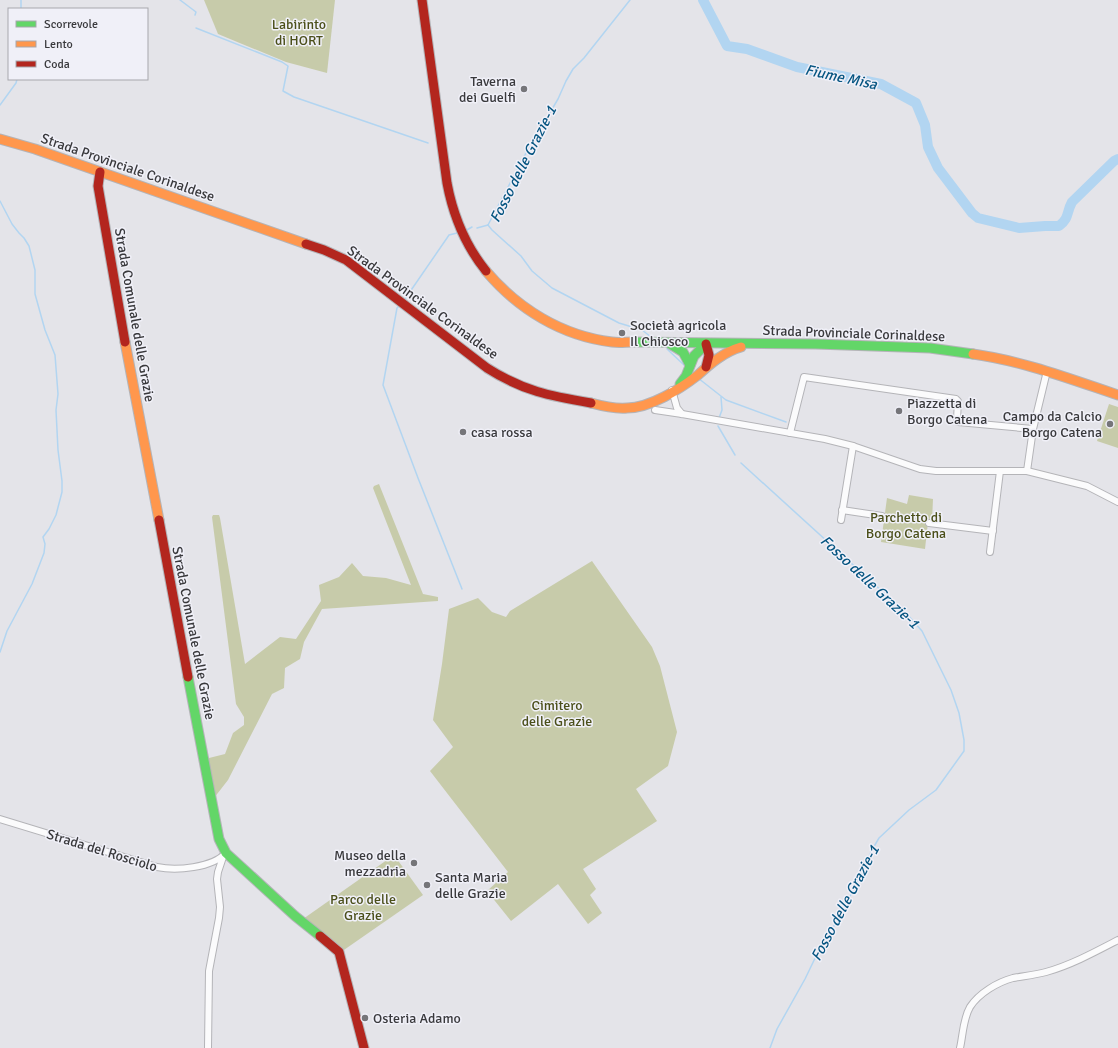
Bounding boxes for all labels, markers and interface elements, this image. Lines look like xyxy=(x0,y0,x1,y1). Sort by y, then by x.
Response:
legend xyxy=(8,8,148,80)
park label: Labirinto di HORT xyxy=(272,16,326,49)
text: Scorrevole xyxy=(44,17,98,32)
text: Lento xyxy=(44,37,73,52)
text: Coda xyxy=(44,57,70,72)
water label: Fiume Misa xyxy=(803,61,879,93)
place label: Taverna dei Guelfi xyxy=(459,73,516,106)
marker: Taverna dei Guelfi xyxy=(519,84,529,94)
water label: Fosso delle Grazie-1 xyxy=(486,103,560,225)
street label: Strada Provinciale Corinaldese xyxy=(39,130,217,205)
street label: Strada Comunale delle Grazie xyxy=(111,227,158,403)
street label: Strada Provinciale Corinaldese xyxy=(344,242,502,363)
place label: Società agricola Il Chiosco xyxy=(630,317,726,350)
street label: Strada Provinciale Corinaldese xyxy=(762,322,946,345)
marker: Società agricola Il Chiosco xyxy=(617,328,627,338)
place label: Piazzetta di Borgo Catena xyxy=(907,395,987,428)
marker: Piazzetta di Borgo Catena xyxy=(894,406,904,416)
place label: Campo da Calcio Borgo Catena xyxy=(1003,408,1102,441)
marker: Campo da Calcio Borgo Catena xyxy=(1105,419,1115,429)
place label: casa rossa xyxy=(471,424,533,441)
marker: casa rossa xyxy=(458,427,468,437)
park label: Parchetto di Borgo Catena xyxy=(866,509,946,542)
water label: Fosso delle Grazie-1 xyxy=(817,532,923,632)
street label: Strada Comunale delle Grazie xyxy=(168,545,219,721)
park label: Cimitero delle Grazie xyxy=(522,697,592,730)
street label: Strada del Rosciolo xyxy=(45,826,159,875)
water label: Fosso delle Grazie-1 xyxy=(807,842,883,964)
place label: Museo della mezzadria xyxy=(334,847,406,880)
marker: Museo della mezzadria xyxy=(409,858,419,868)
place label: Santa Maria delle Grazie xyxy=(435,869,507,902)
marker: Santa Maria delle Grazie xyxy=(422,880,432,890)
park label: Parco delle Grazie xyxy=(330,891,396,924)
place label: Osteria Adamo xyxy=(373,1010,461,1027)
marker: Osteria Adamo xyxy=(360,1013,370,1023)

